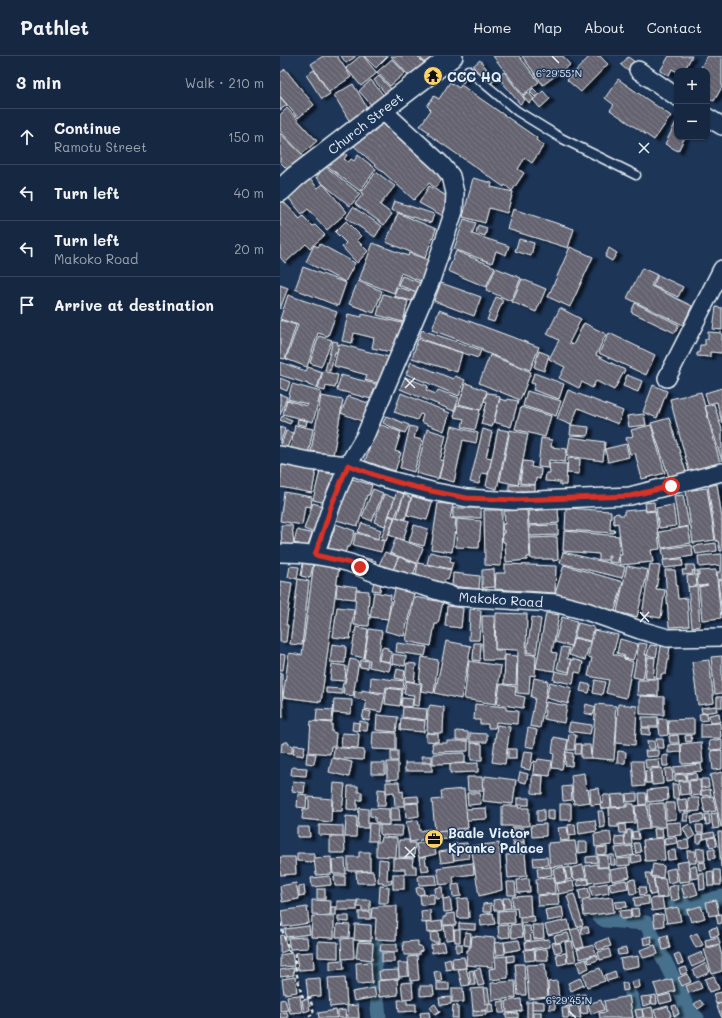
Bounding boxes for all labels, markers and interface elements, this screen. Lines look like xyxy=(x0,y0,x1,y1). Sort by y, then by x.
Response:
text: Pathlet xyxy=(20,15,89,40)
text: Home xyxy=(473,18,511,37)
text: Map xyxy=(533,18,562,37)
text: About xyxy=(584,18,625,37)
text: Contact xyxy=(647,18,702,37)
temple icon: CCC HQ xyxy=(422,65,444,87)
text: 6°29'55"N xyxy=(536,66,582,80)
place label: CCC HQ xyxy=(447,68,502,85)
map controls xyxy=(674,68,710,140)
button: + xyxy=(674,68,710,104)
text: 3 min xyxy=(16,71,61,93)
text: Walk · 210 m xyxy=(185,74,264,91)
street label: Church Street xyxy=(324,88,406,158)
button: − xyxy=(674,104,710,140)
text: Continue xyxy=(54,118,121,138)
icon: ahead xyxy=(16,126,38,148)
text: 150 m xyxy=(228,128,264,145)
text: Ramotu Street xyxy=(54,138,147,155)
icon: left xyxy=(16,182,38,204)
text: Turn left xyxy=(54,183,119,203)
text: 40 m xyxy=(234,184,264,201)
text: Turn left xyxy=(54,230,119,250)
icon: left xyxy=(16,238,38,260)
text: 20 m xyxy=(234,240,264,257)
text: Makoko Road xyxy=(54,250,138,267)
icon: arrive xyxy=(16,294,38,316)
text: Arrive at destination xyxy=(54,295,214,315)
route start xyxy=(662,477,680,495)
route end xyxy=(351,558,369,576)
street label: Makoko Road xyxy=(458,588,544,610)
place label: Baale Victor Kpanke Palace xyxy=(448,824,544,856)
office icon: Baale Victor Kpanke Palace xyxy=(423,828,445,850)
text: 6°29'45"N xyxy=(546,993,592,1007)

